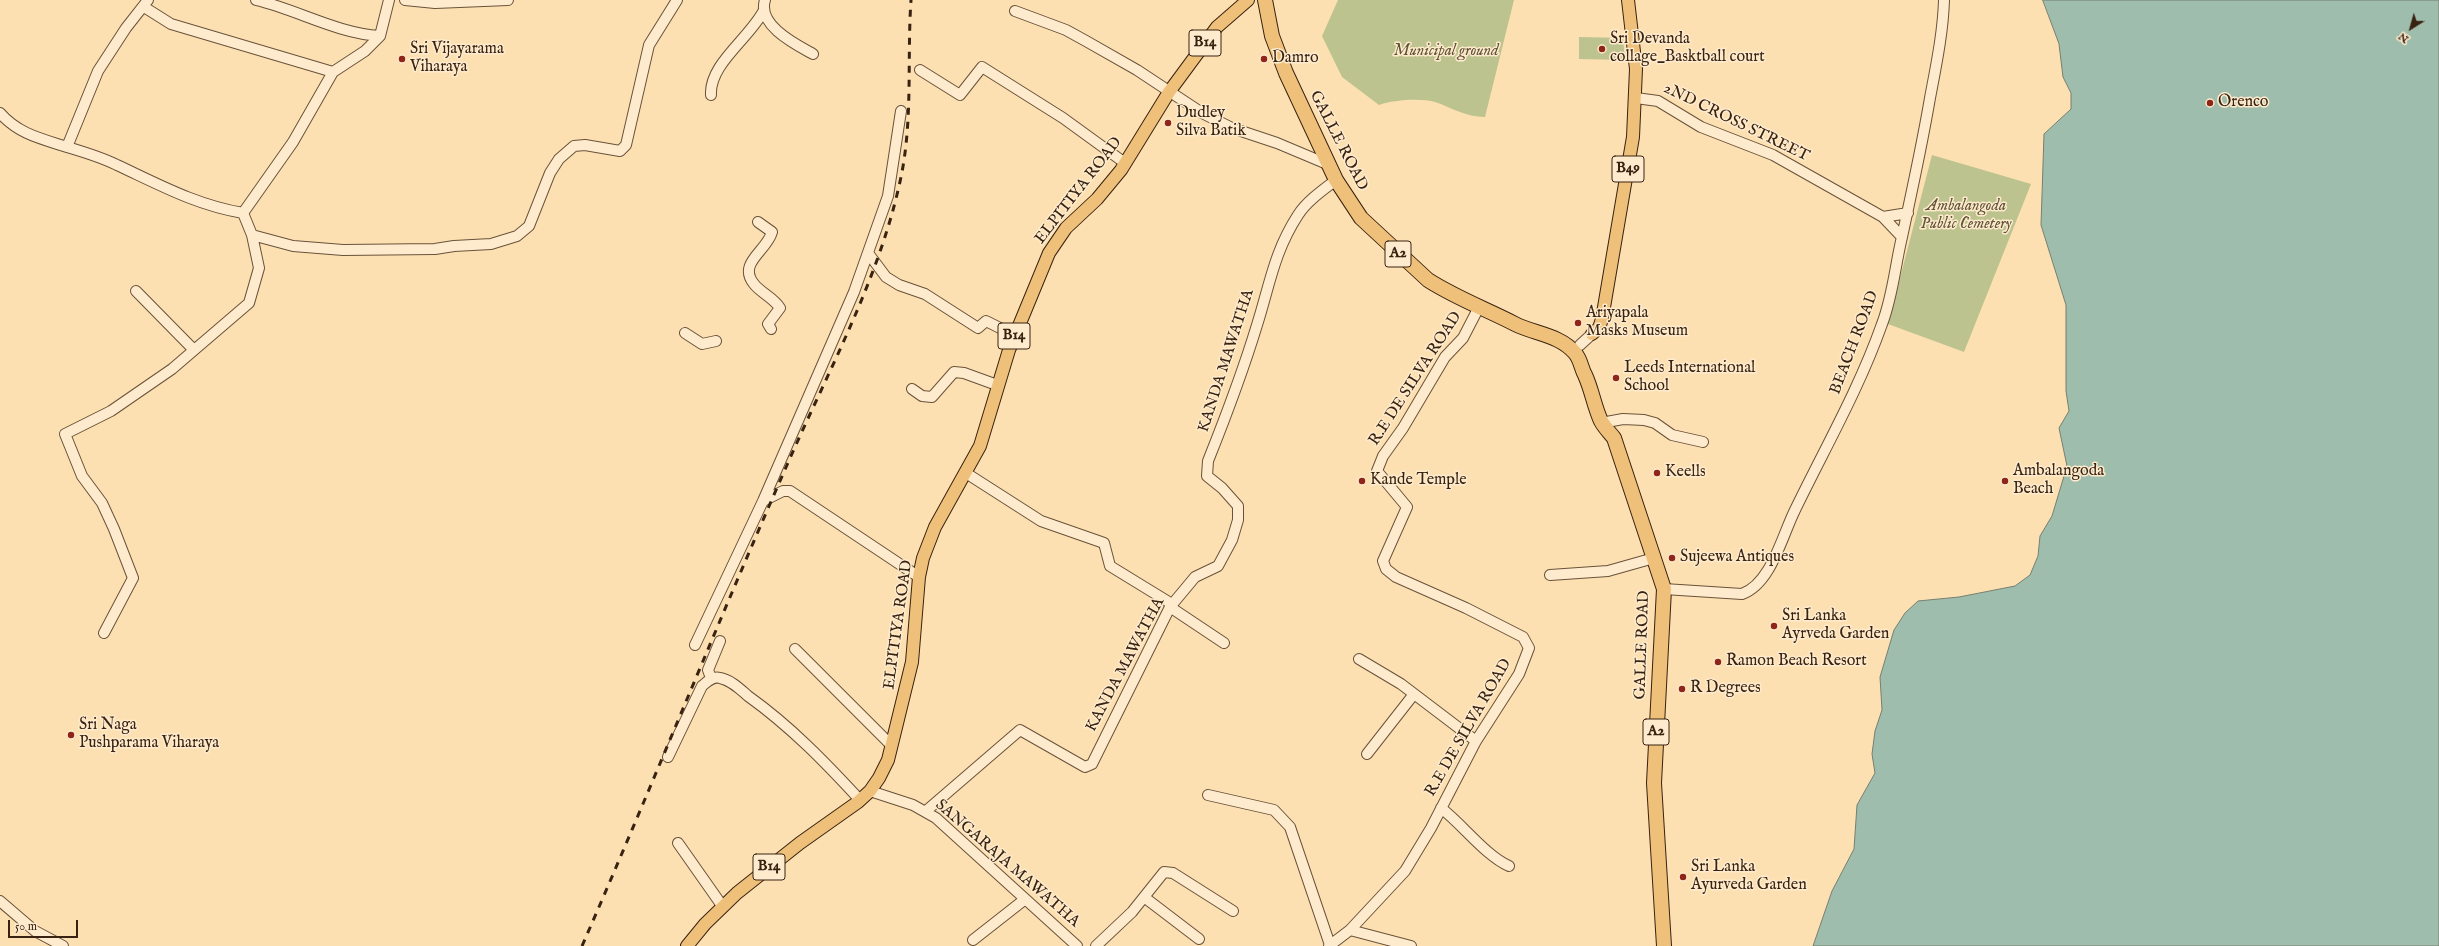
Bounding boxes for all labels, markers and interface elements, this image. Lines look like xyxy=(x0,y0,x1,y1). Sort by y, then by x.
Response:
north arrow xyxy=(2391,8,2431,48)
text: N xyxy=(2396,29,2412,46)
road number: B14 xyxy=(1189,30,1221,56)
place label: Sri Devanda collage_Basktball court xyxy=(1610,30,1765,68)
place label: Sri Vijayarama Viharaya xyxy=(410,40,504,78)
park label: Municipal ground xyxy=(1393,42,1499,62)
marker: Sri Devanda collage_Basktball court xyxy=(1597,44,1607,54)
place label: Damro xyxy=(1272,49,1319,69)
marker: Sri Vijayarama Viharaya xyxy=(397,54,407,64)
marker: Damro xyxy=(1259,54,1269,64)
street label: 2ND CROSS STREET xyxy=(1660,79,1812,167)
street label: GALLE ROAD xyxy=(1305,88,1371,194)
place label: Orenco xyxy=(2218,93,2268,113)
marker: Orenco xyxy=(2205,98,2215,108)
place label: Dudley Silva Batik xyxy=(1176,104,1246,142)
marker: Dudley Silva Batik xyxy=(1163,118,1173,128)
street label: ELPITIYA ROAD xyxy=(1031,134,1127,248)
road number: B49 xyxy=(1612,156,1644,182)
park label: Ambalangoda Public Cemetery xyxy=(1921,197,2011,235)
road number: A2 xyxy=(1385,241,1411,267)
street label: KANDA MAWATHA xyxy=(1195,287,1259,435)
street label: BEACH ROAD xyxy=(1826,289,1884,397)
place label: Ariyapala Masks Museum xyxy=(1586,304,1688,342)
street label: R.E DE SILVA ROAD xyxy=(1365,308,1467,450)
marker: Ariyapala Masks Museum xyxy=(1573,318,1583,328)
road number: B14 xyxy=(998,323,1030,349)
place label: Leeds International School xyxy=(1624,359,1755,397)
marker: Leeds International School xyxy=(1611,373,1621,383)
place label: Ambalangoda Beach xyxy=(2013,462,2104,500)
place label: Keells xyxy=(1665,463,1706,483)
marker: Keells xyxy=(1652,468,1662,478)
place label: Kande Temple xyxy=(1370,471,1467,491)
marker: Kande Temple xyxy=(1357,476,1367,486)
marker: Ambalangoda Beach xyxy=(2000,476,2010,486)
place label: Sujeewa Antiques xyxy=(1680,548,1794,568)
marker: Sujeewa Antiques xyxy=(1667,553,1677,563)
street label: ELPITIYA ROAD xyxy=(880,559,918,691)
street label: GALLE ROAD xyxy=(1632,590,1654,700)
street label: KANDA MAWATHA xyxy=(1082,595,1170,735)
place label: Sri Lanka Ayrveda Garden xyxy=(1782,607,1889,645)
marker: Sri Lanka Ayrveda Garden xyxy=(1769,621,1779,631)
place label: Ramon Beach Resort xyxy=(1726,652,1867,672)
street label: R.E DE SILVA ROAD xyxy=(1422,656,1516,800)
marker: Ramon Beach Resort xyxy=(1713,657,1723,667)
place label: R Degrees xyxy=(1690,679,1761,699)
marker: R Degrees xyxy=(1677,684,1687,694)
place label: Sri Naga Pushparama Viharaya xyxy=(79,716,219,754)
road number: A2 xyxy=(1643,719,1669,745)
marker: Sri Naga Pushparama Viharaya xyxy=(66,730,76,740)
street label: SANGARAJA MAWATHA xyxy=(931,796,1083,932)
road number: B14 xyxy=(753,854,785,880)
place label: Sri Lanka Ayurveda Garden xyxy=(1691,858,1807,896)
marker: Sri Lanka Ayurveda Garden xyxy=(1678,872,1688,882)
scale bar xyxy=(10,912,80,938)
text: 50 m xyxy=(15,919,37,934)

